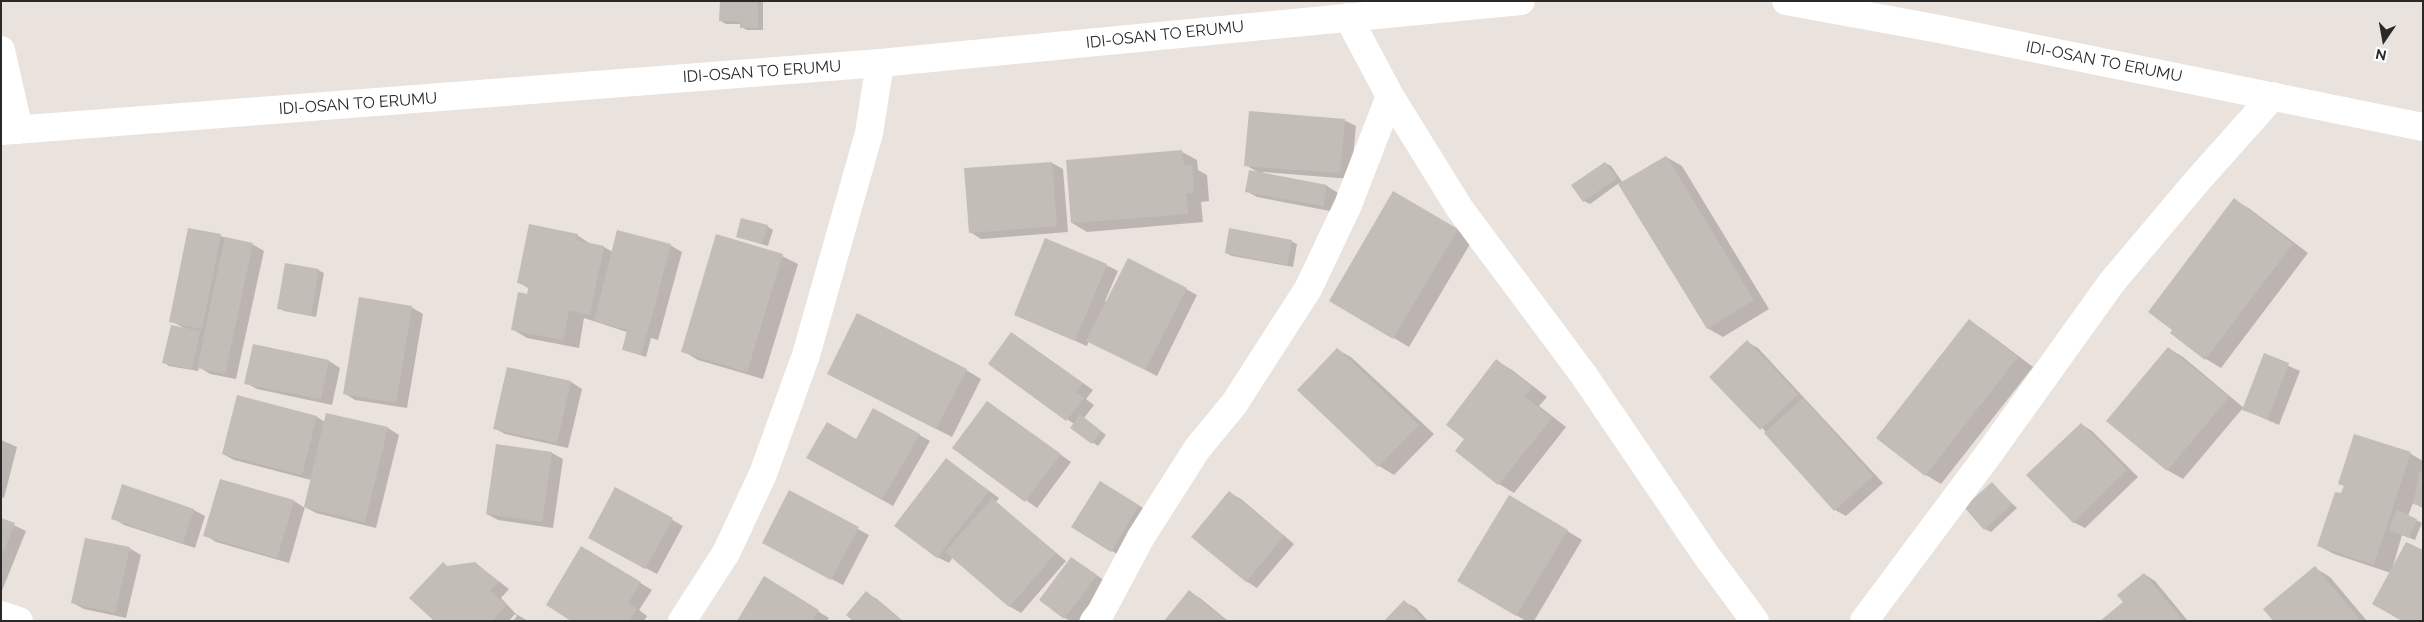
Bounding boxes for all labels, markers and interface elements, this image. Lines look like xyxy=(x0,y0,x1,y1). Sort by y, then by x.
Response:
north arrow xyxy=(2359,15,2409,65)
street label: IDI-OSAN TO ERUMU xyxy=(1085,17,1245,53)
street label: IDI-OSAN TO ERUMU xyxy=(2024,37,2184,87)
text: N xyxy=(2374,46,2388,64)
street label: IDI-OSAN TO ERUMU xyxy=(682,57,842,87)
street label: IDI-OSAN TO ERUMU xyxy=(278,89,438,119)

